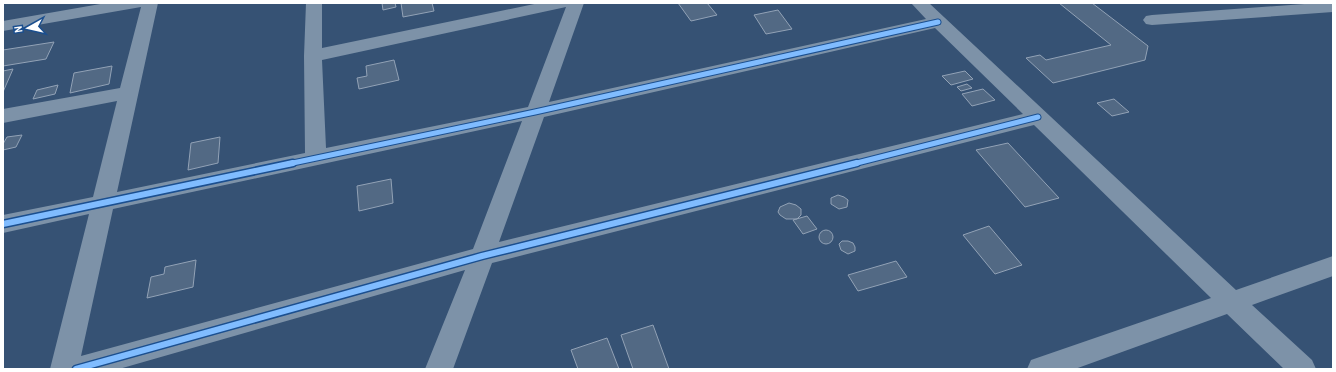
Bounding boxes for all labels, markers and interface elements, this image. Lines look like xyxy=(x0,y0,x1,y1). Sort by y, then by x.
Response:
north arrow xyxy=(8,8,48,48)
text: N xyxy=(11,25,25,34)

